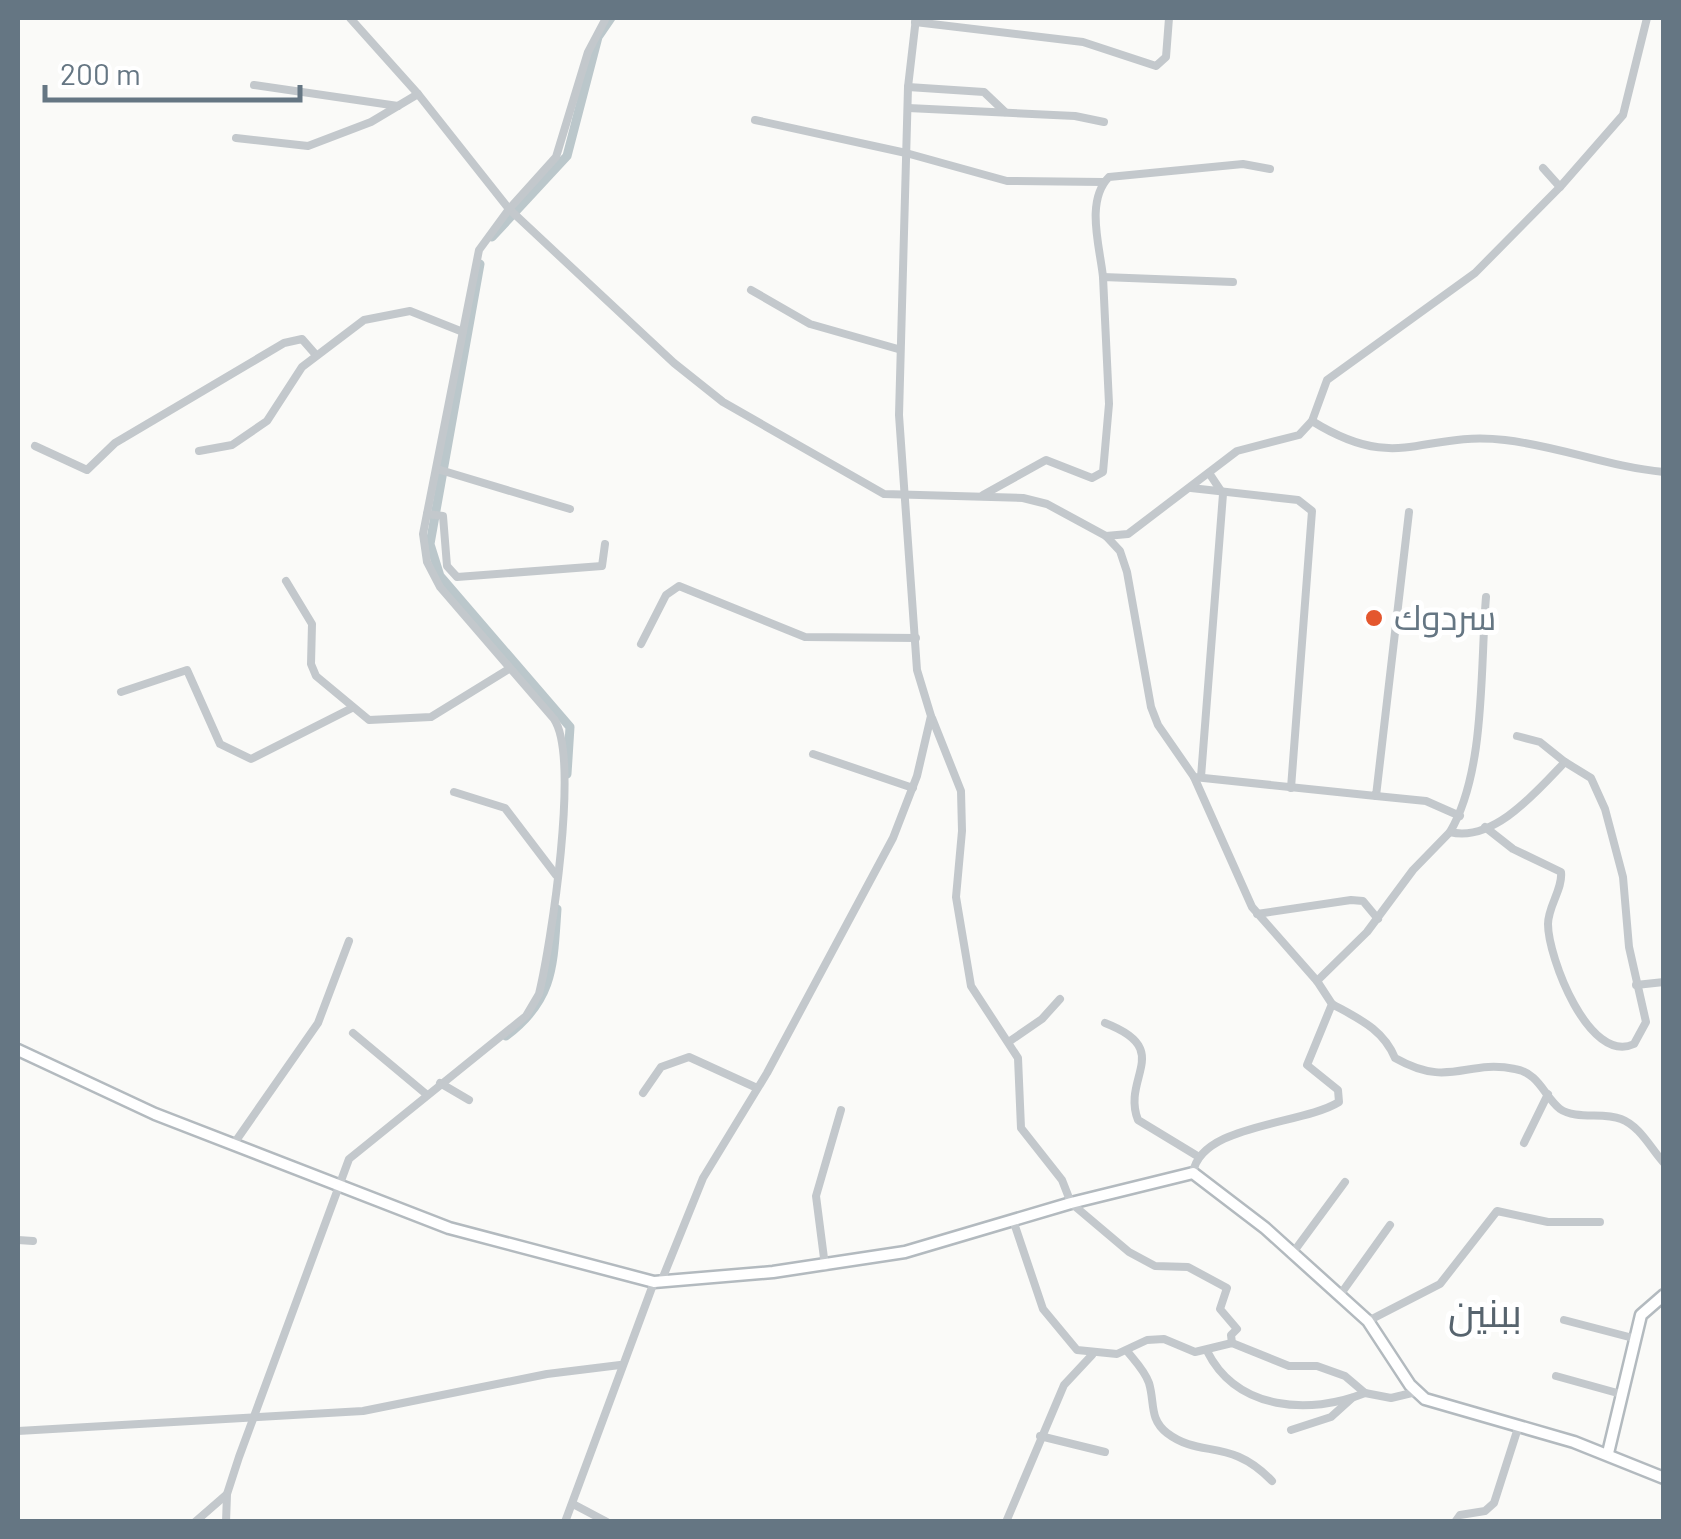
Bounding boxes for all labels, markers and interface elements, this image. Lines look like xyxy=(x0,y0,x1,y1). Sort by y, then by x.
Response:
scale bar xyxy=(45,40,300,102)
text: 200 m xyxy=(60,55,141,91)
place label: سردوك xyxy=(1394,595,1496,638)
marker: سردوك xyxy=(1363,607,1385,629)
district label: ببنين xyxy=(1448,1287,1522,1337)

